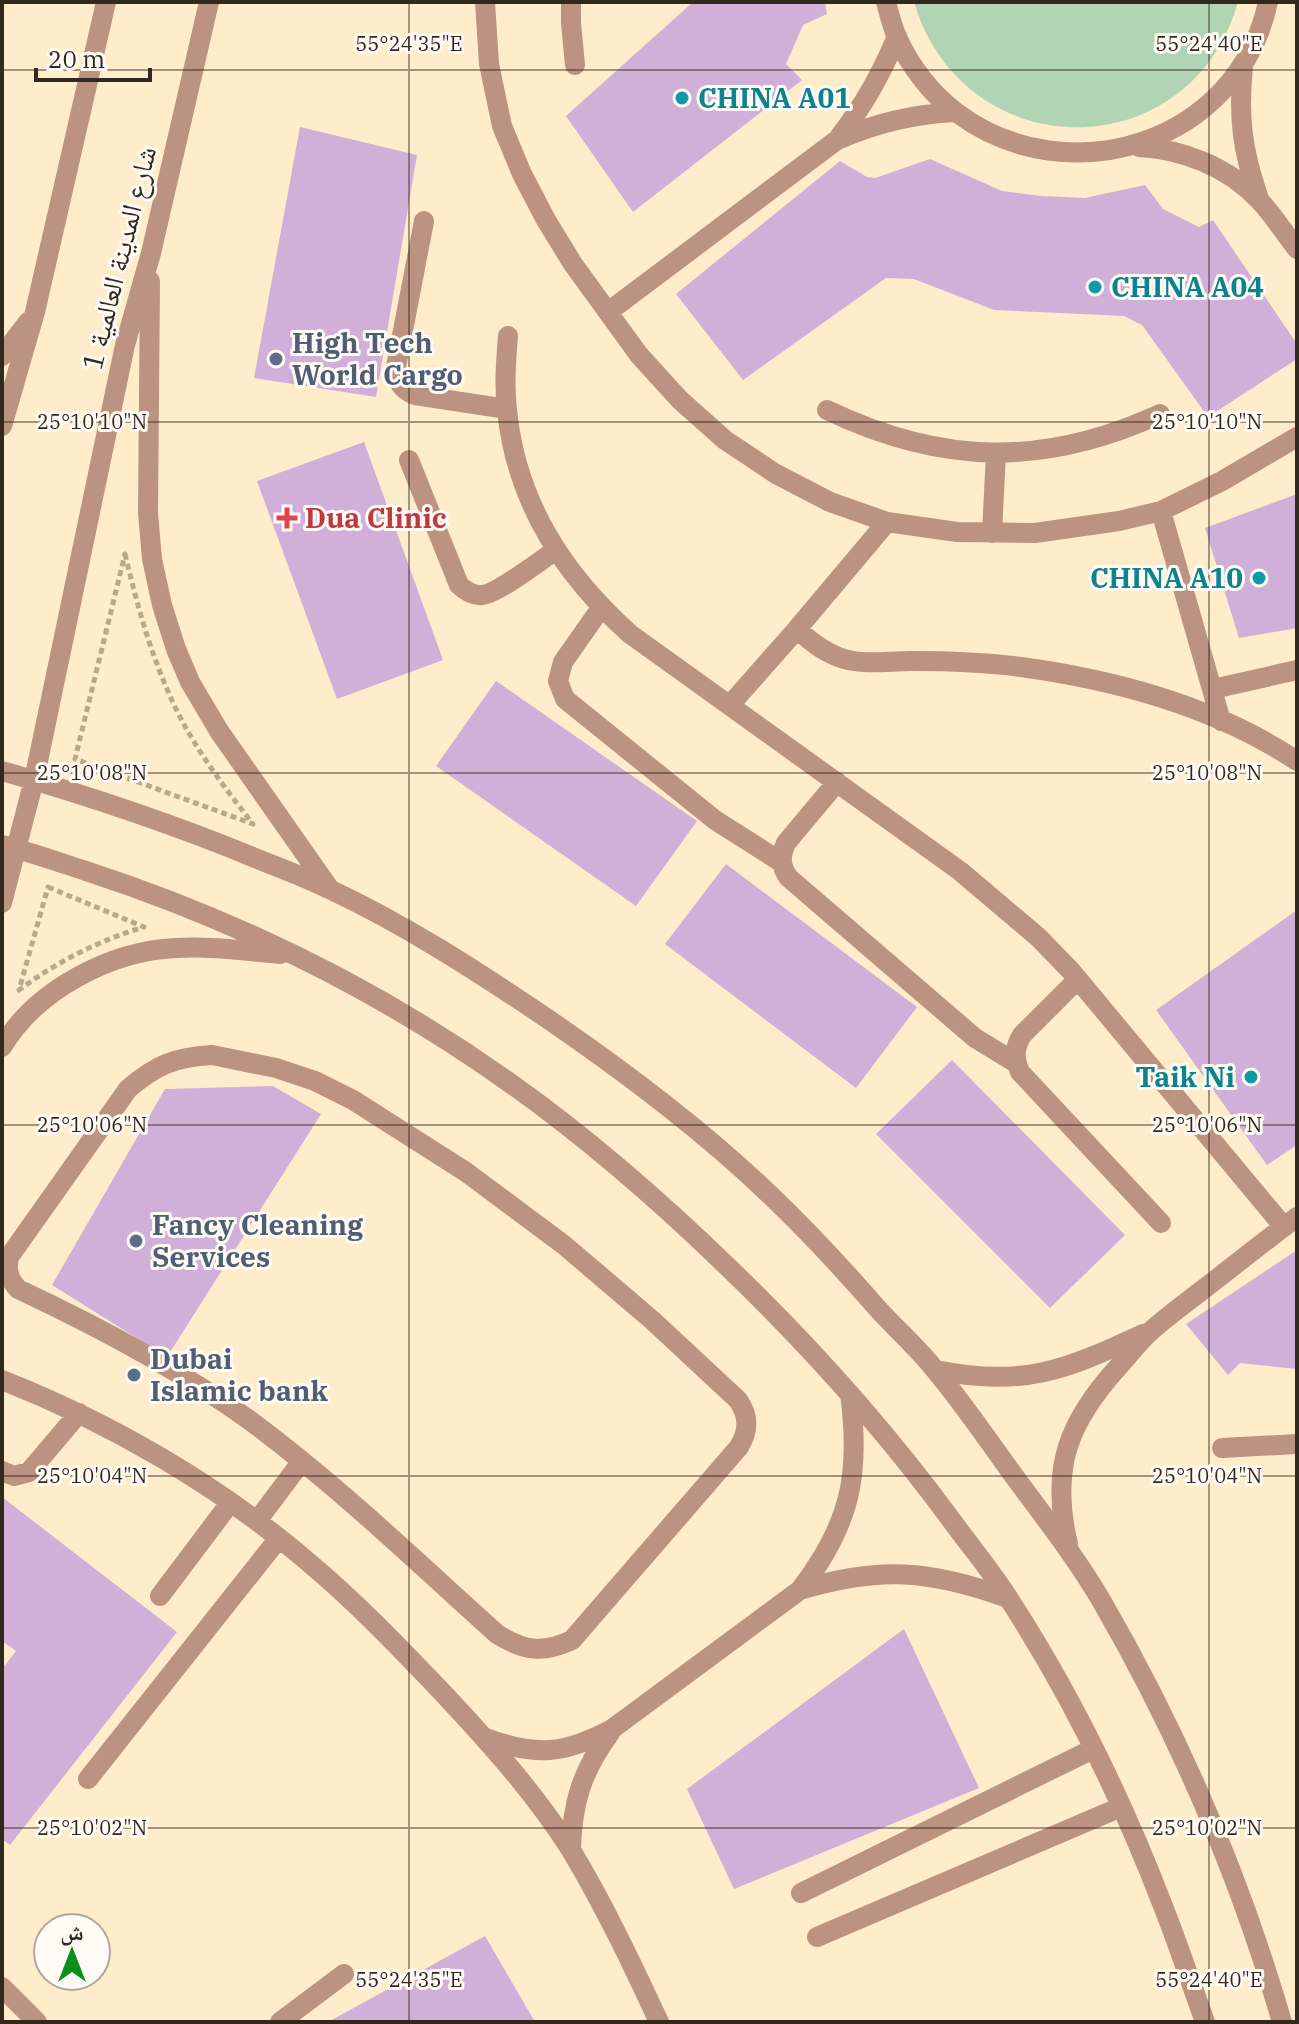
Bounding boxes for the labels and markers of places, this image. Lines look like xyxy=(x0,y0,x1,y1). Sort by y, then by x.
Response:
place label: CHINA A01 xyxy=(698,79,851,116)
marker: CHINA A01 xyxy=(673,89,691,107)
place label: CHINA A04 xyxy=(1111,268,1264,305)
marker: CHINA A04 xyxy=(1086,278,1104,296)
place label: High Tech World Cargo xyxy=(292,324,463,393)
marker: High Tech World Cargo xyxy=(267,350,285,368)
place label: Dua Clinic xyxy=(305,499,447,536)
marker: Dua Clinic xyxy=(276,507,298,529)
place label: CHINA A10 xyxy=(1090,559,1243,596)
marker: CHINA A10 xyxy=(1250,569,1268,587)
place label: Taik Ni xyxy=(1135,1058,1235,1095)
marker: Taik Ni xyxy=(1242,1068,1260,1086)
place label: Fancy Cleaning Services xyxy=(152,1206,364,1275)
marker: Fancy Cleaning Services xyxy=(127,1232,145,1250)
place label: Dubai Islamic bank xyxy=(150,1340,328,1409)
marker: Dubai Islamic bank xyxy=(125,1366,143,1384)

